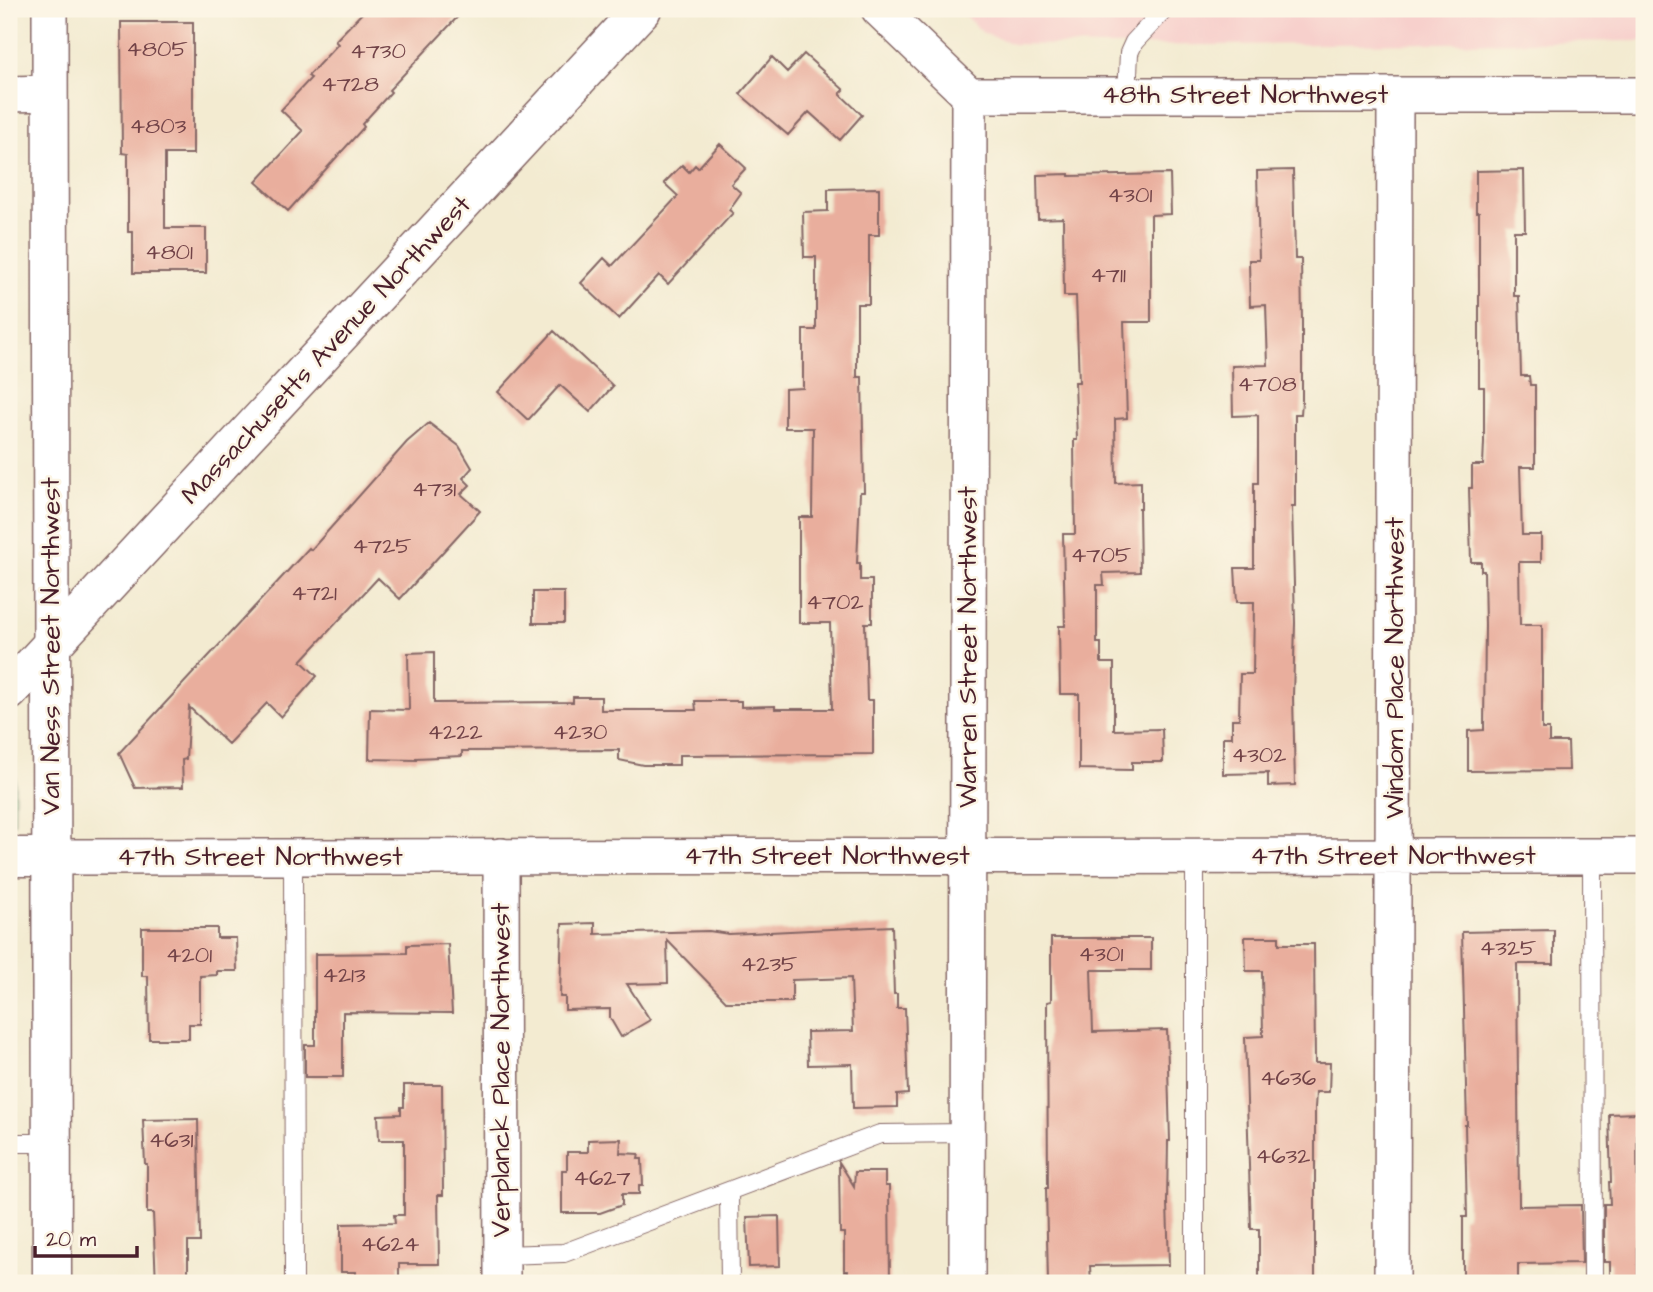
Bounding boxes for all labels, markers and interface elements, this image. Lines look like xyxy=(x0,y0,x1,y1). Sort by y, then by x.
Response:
house number: 4805 xyxy=(126,33,188,65)
house number: 4730 xyxy=(350,35,406,67)
house number: 4728 xyxy=(321,68,379,100)
street label: 48th Street Northwest xyxy=(1102,77,1389,113)
house number: 4803 xyxy=(130,110,187,142)
house number: 4301 xyxy=(1108,179,1152,211)
street label: Massachusetts Avenue Northwest xyxy=(173,187,479,512)
house number: 4801 xyxy=(145,236,193,268)
house number: 4711 xyxy=(1090,259,1126,291)
house number: 4708 xyxy=(1237,368,1297,400)
house number: 4731 xyxy=(412,473,456,505)
street label: Van Ness Street Northwest xyxy=(33,477,69,815)
street label: Warren Street Northwest xyxy=(950,486,986,808)
street label: Windom Place Northwest xyxy=(1377,516,1413,819)
house number: 4725 xyxy=(352,530,412,562)
house number: 4705 xyxy=(1071,539,1131,571)
house number: 4721 xyxy=(291,577,337,609)
house number: 4702 xyxy=(806,586,864,618)
house number: 4222 xyxy=(427,716,483,748)
house number: 4230 xyxy=(552,716,608,748)
house number: 4302 xyxy=(1231,739,1287,771)
street label: 47th Street Northwest xyxy=(684,838,970,874)
street label: 47th Street Northwest xyxy=(1250,838,1536,874)
street label: 47th Street Northwest xyxy=(117,839,403,875)
street label: Verplanck Place Northwest xyxy=(483,902,519,1237)
house number: 4325 xyxy=(1480,932,1536,964)
house number: 4301 xyxy=(1079,938,1123,970)
house number: 4201 xyxy=(166,939,212,971)
house number: 4235 xyxy=(741,948,797,980)
house number: 4213 xyxy=(322,959,366,991)
house number: 4636 xyxy=(1260,1062,1316,1094)
house number: 4631 xyxy=(149,1124,193,1156)
house number: 4632 xyxy=(1256,1140,1310,1172)
house number: 4627 xyxy=(573,1162,631,1194)
scale bar xyxy=(35,1215,136,1259)
text: 20 m xyxy=(46,1225,97,1254)
house number: 4624 xyxy=(361,1228,420,1260)

